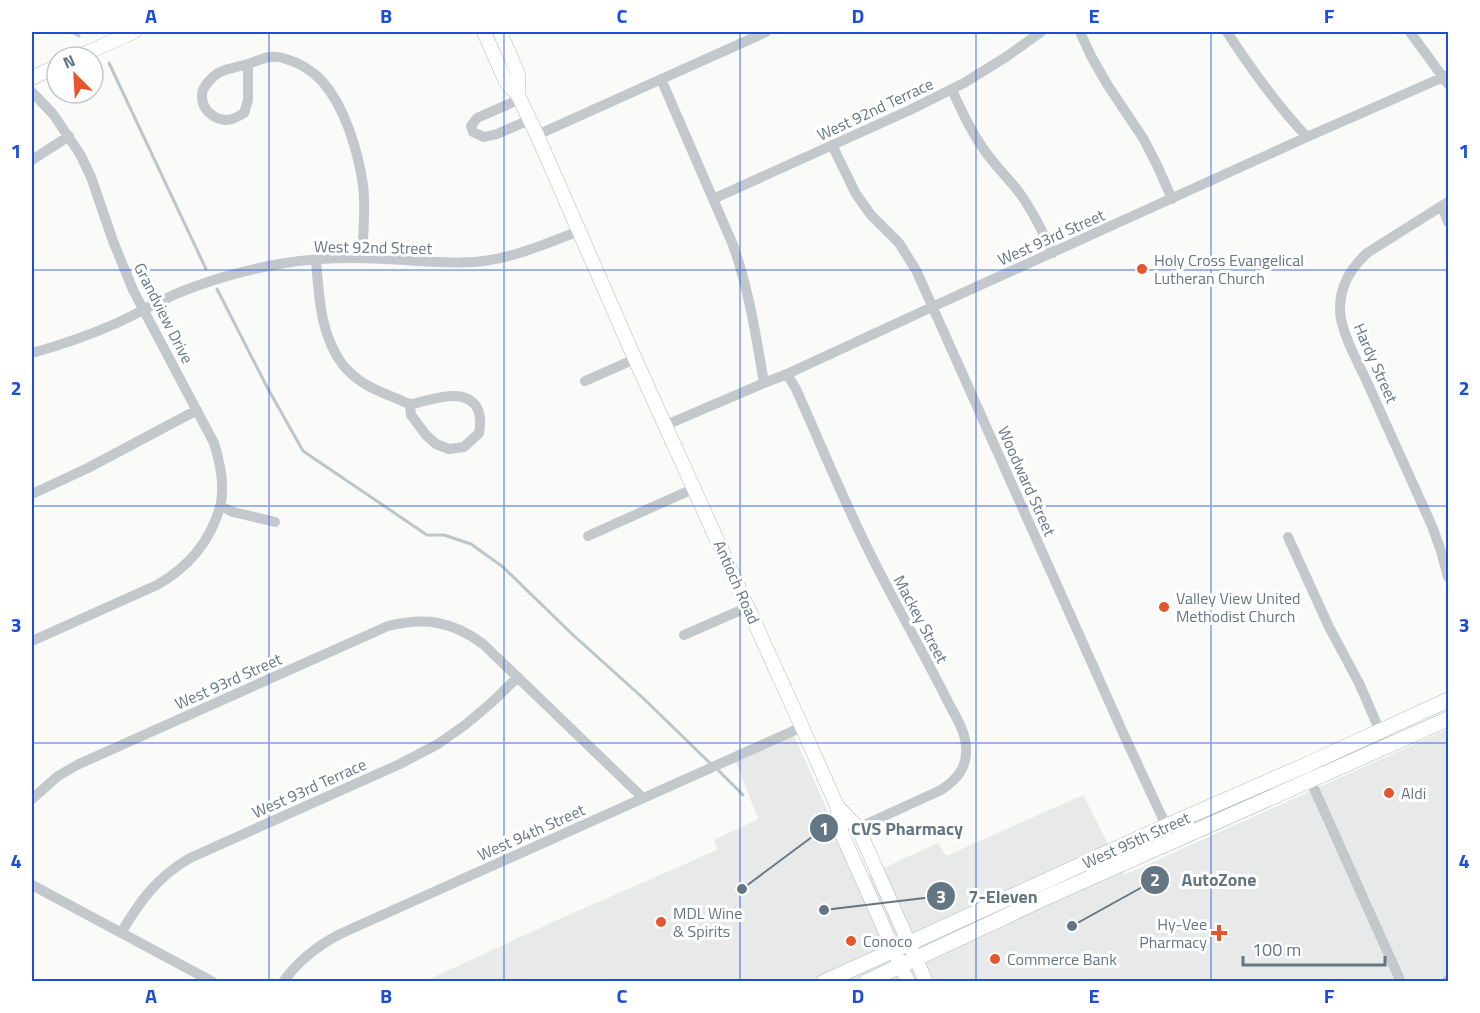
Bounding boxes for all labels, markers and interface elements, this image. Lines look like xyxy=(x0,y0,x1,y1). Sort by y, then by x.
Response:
text: A xyxy=(145,0,157,31)
text: B xyxy=(380,0,392,31)
text: C xyxy=(617,0,628,31)
text: D xyxy=(852,0,864,31)
text: E xyxy=(1088,0,1100,31)
text: F xyxy=(1324,0,1335,31)
north arrow xyxy=(45,45,105,105)
text: N xyxy=(59,48,79,75)
street label: West 92nd Terrace xyxy=(813,71,937,147)
text: 1 xyxy=(10,135,22,166)
text: 1 xyxy=(1458,135,1470,166)
street label: West 93rd Street xyxy=(994,202,1109,271)
street label: West 92nd Street xyxy=(314,234,433,260)
place label: Holy Cross Evangelical Lutheran Church xyxy=(1154,248,1304,290)
street label: Grandview Drive xyxy=(128,258,200,368)
marker: Holy Cross Evangelical Lutheran Church xyxy=(1135,262,1149,276)
street label: Hardy Street xyxy=(1348,319,1404,407)
text: 2 xyxy=(10,372,22,403)
text: 2 xyxy=(1458,372,1470,403)
street label: Woodward Street xyxy=(992,422,1062,540)
street label: Antioch Road xyxy=(708,536,766,628)
street label: Mackey Street xyxy=(888,571,954,667)
place label: Valley View United Methodist Church xyxy=(1176,586,1301,628)
marker: Valley View United Methodist Church xyxy=(1157,600,1171,614)
text: 3 xyxy=(10,609,22,640)
text: 3 xyxy=(1458,609,1470,640)
street label: West 93rd Street xyxy=(171,646,286,715)
street label: West 93rd Terrace xyxy=(248,752,370,824)
place label: Aldi xyxy=(1401,781,1426,805)
marker: Aldi xyxy=(1382,786,1396,800)
street label: West 94th Street xyxy=(473,797,589,866)
street label: West 95th Street xyxy=(1078,805,1194,874)
callout: CVS Pharmacy xyxy=(809,810,975,846)
text: 1 xyxy=(819,815,829,842)
text: CVS Pharmacy xyxy=(851,815,963,842)
text: 4 xyxy=(10,845,22,876)
text: 4 xyxy=(1458,845,1470,876)
callout: AutoZone xyxy=(1140,862,1268,898)
text: 2 xyxy=(1150,866,1160,893)
text: AutoZone xyxy=(1182,866,1256,893)
callout: 7-Eleven xyxy=(926,878,1049,914)
text: 3 xyxy=(936,883,946,910)
text: 7-Eleven xyxy=(968,883,1038,910)
place label: MDL Wine & Spirits xyxy=(673,901,742,943)
place label: Hy-Vee Pharmacy xyxy=(1139,912,1207,954)
marker: MDL Wine & Spirits xyxy=(654,915,668,929)
marker: Hy-Vee Pharmacy xyxy=(1212,926,1226,940)
place label: Conoco xyxy=(863,929,912,953)
scale bar xyxy=(1243,929,1386,967)
marker: Conoco xyxy=(844,934,858,948)
text: 100 m xyxy=(1252,936,1301,963)
place label: Commerce Bank xyxy=(1007,947,1117,971)
marker: Commerce Bank xyxy=(988,952,1002,966)
text: A xyxy=(145,980,157,1011)
text: B xyxy=(380,980,392,1011)
text: C xyxy=(617,980,628,1011)
text: D xyxy=(852,980,864,1011)
text: E xyxy=(1088,980,1100,1011)
text: F xyxy=(1324,980,1335,1011)

